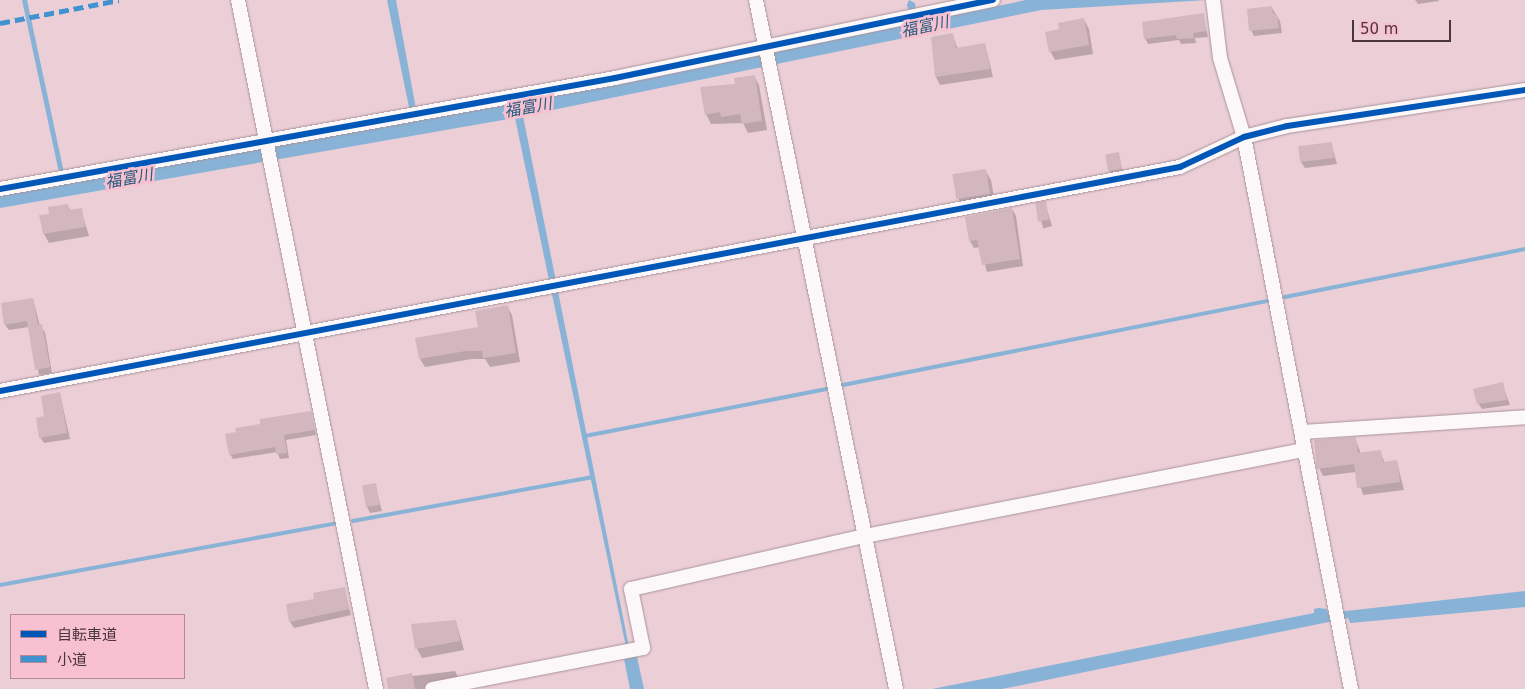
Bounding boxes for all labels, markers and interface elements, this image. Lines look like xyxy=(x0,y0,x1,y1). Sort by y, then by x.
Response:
scale bar xyxy=(1355,10,1454,42)
water label: 福富川 xyxy=(900,13,950,41)
text: 50 m xyxy=(1360,20,1398,38)
water label: 福富川 xyxy=(503,94,553,122)
water label: 福富川 xyxy=(104,165,154,193)
legend xyxy=(10,614,185,679)
text: 自転車道 xyxy=(57,626,117,644)
text: 小道 xyxy=(57,651,87,669)

